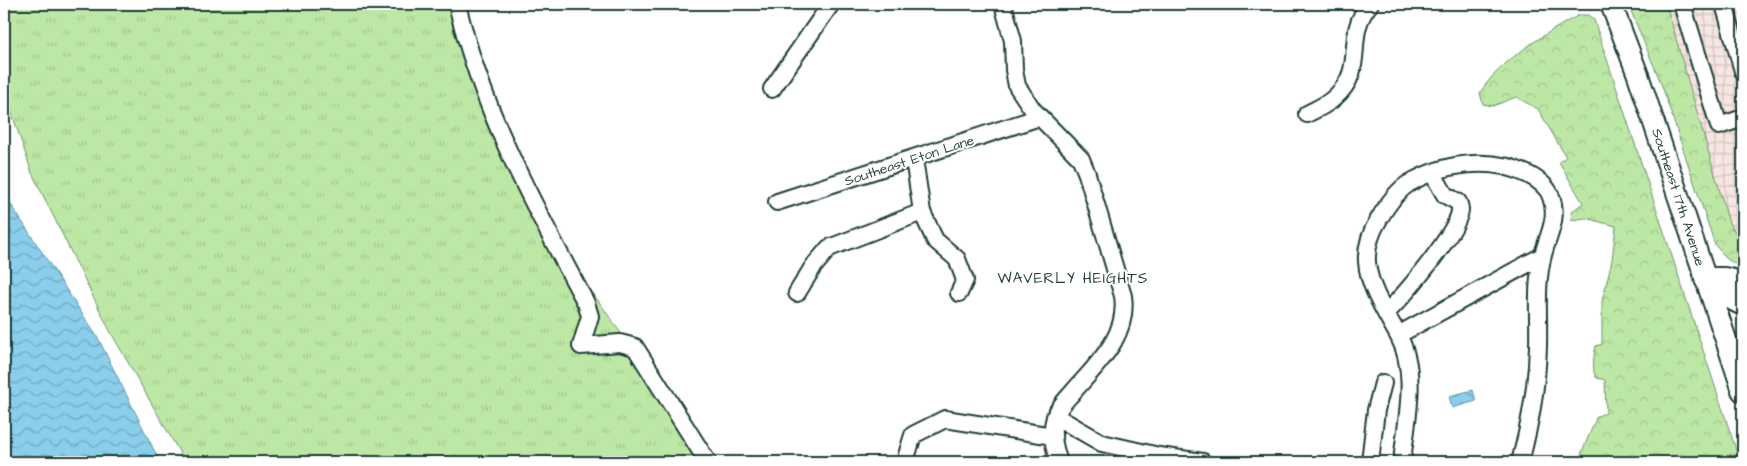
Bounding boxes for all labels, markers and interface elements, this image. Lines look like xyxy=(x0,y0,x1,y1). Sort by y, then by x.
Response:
street label: Southeast 17th Avenue xyxy=(1646,126,1710,269)
street label: Southeast Eton Lane xyxy=(842,130,977,191)
district label: WAVERLY HEIGHTS xyxy=(998,268,1148,289)

